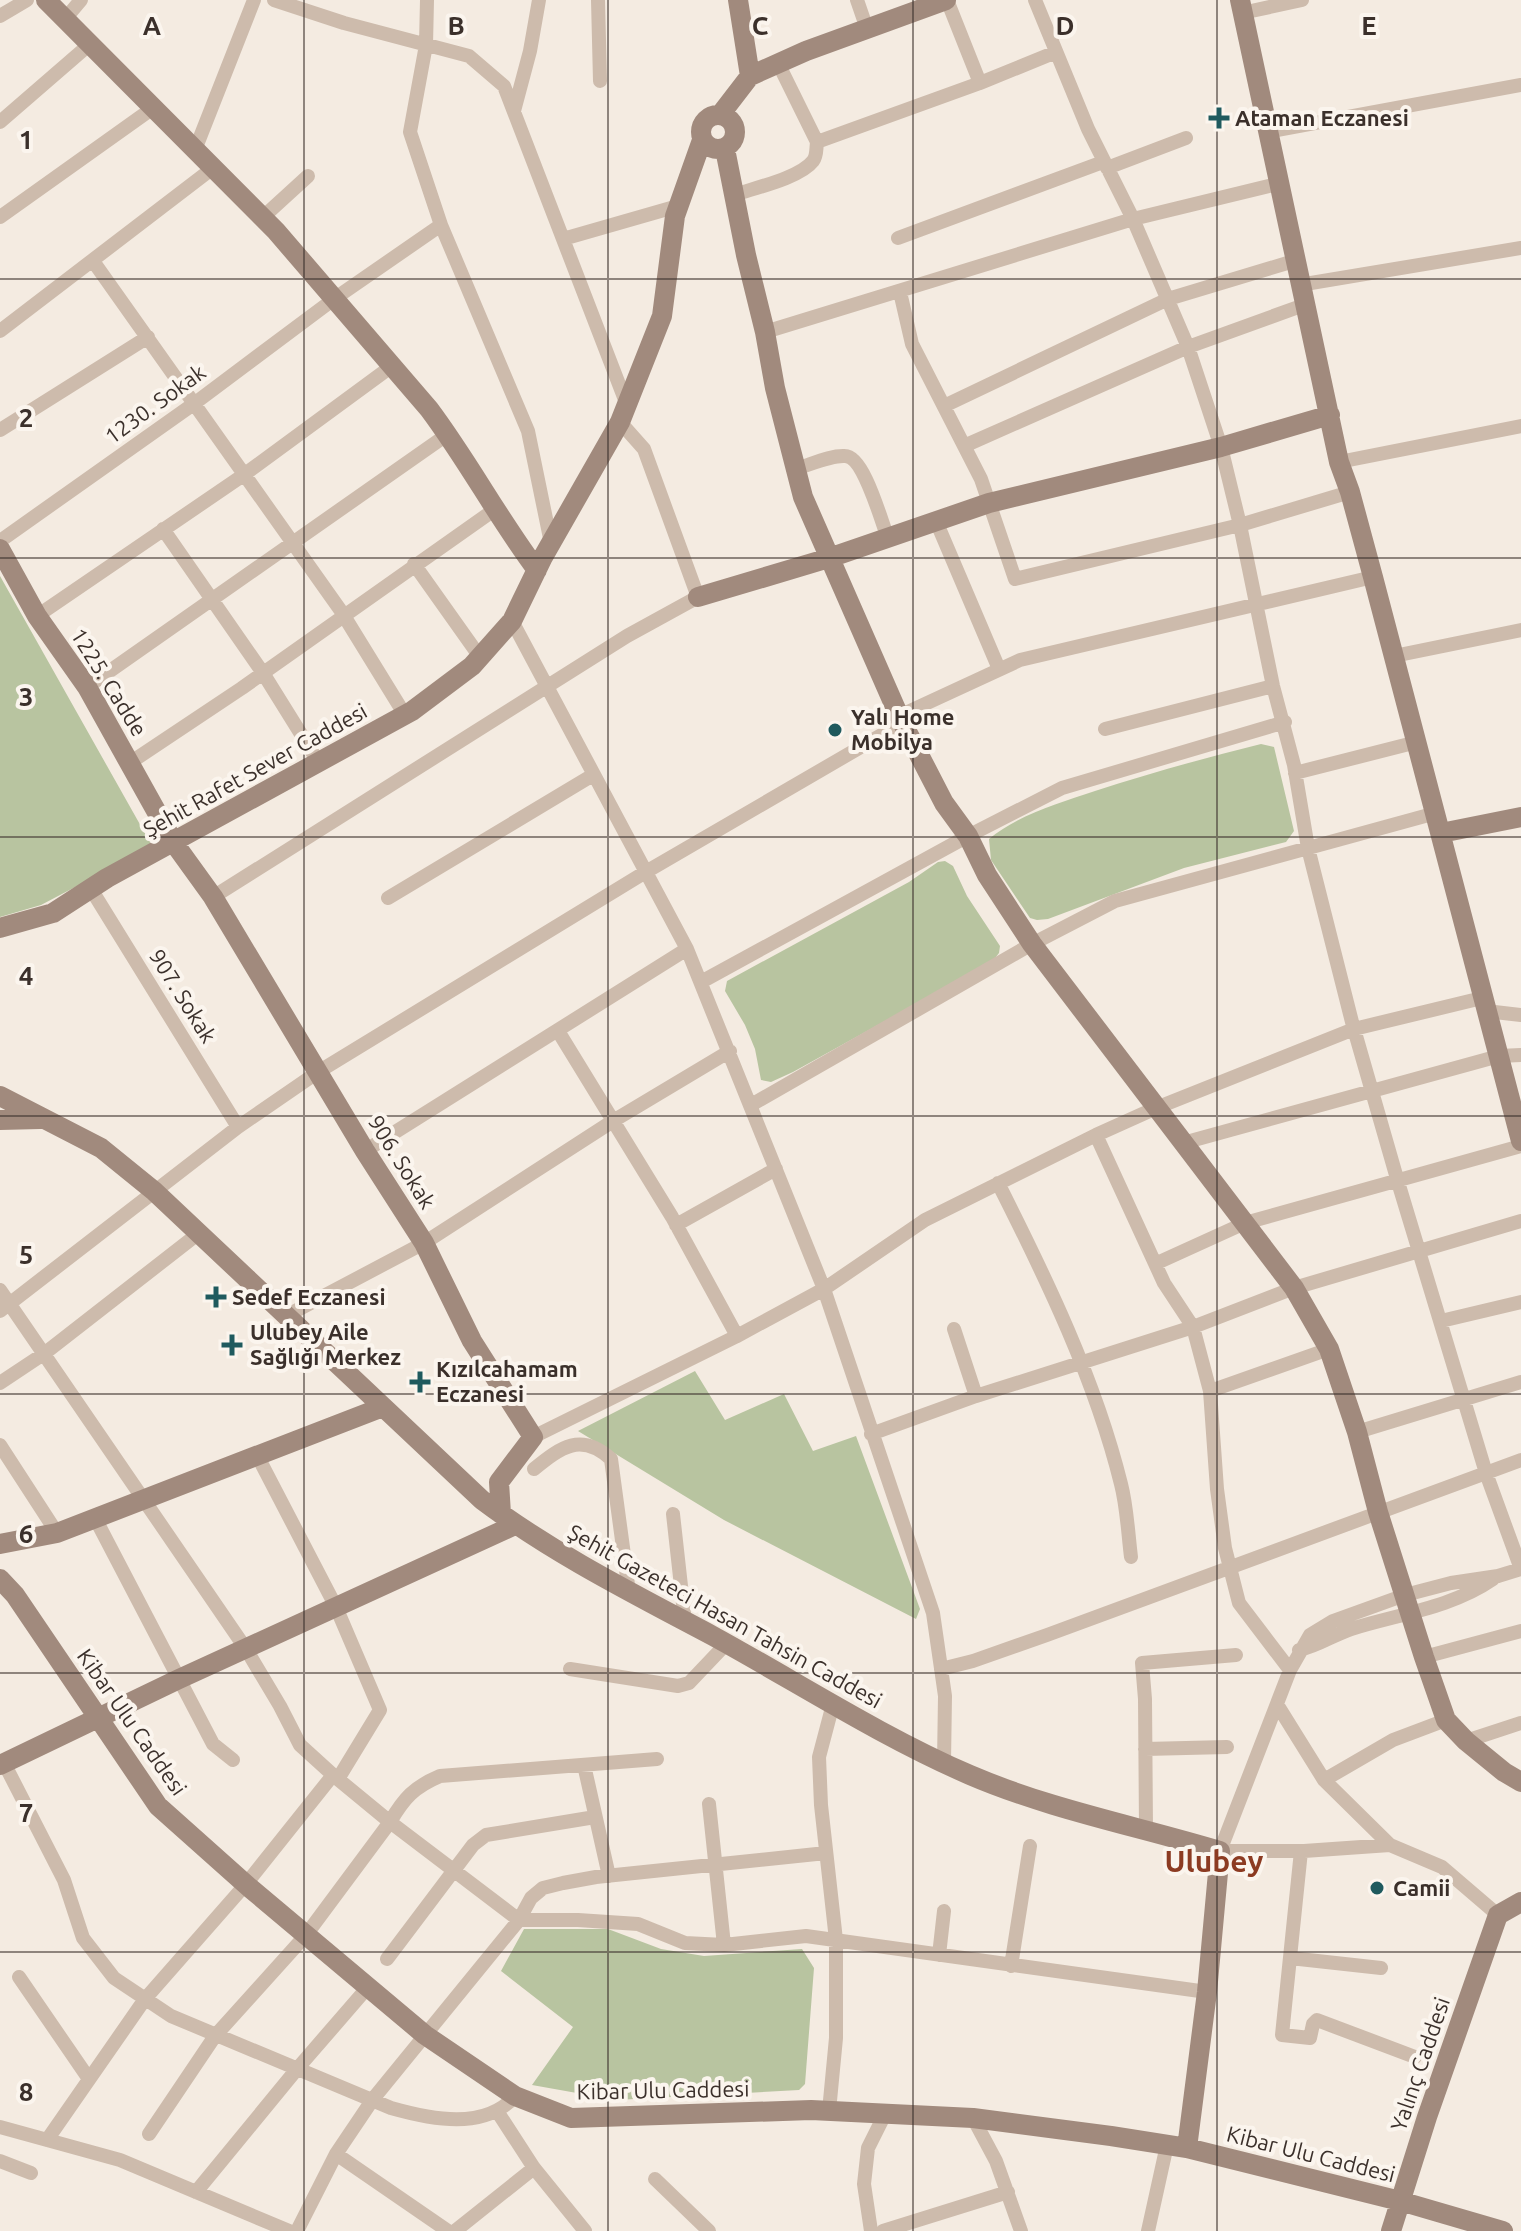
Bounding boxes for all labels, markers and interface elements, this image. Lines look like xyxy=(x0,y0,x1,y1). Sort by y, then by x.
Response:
text: A xyxy=(143,11,162,40)
text: B xyxy=(447,11,465,40)
text: C xyxy=(752,11,769,40)
text: D xyxy=(1056,11,1074,40)
text: E xyxy=(1361,11,1377,40)
place label: Ataman Eczanesi xyxy=(1235,105,1409,130)
marker: Ataman Eczanesi xyxy=(1210,109,1228,127)
text: 1 xyxy=(19,125,33,154)
street label: 1230. Sokak xyxy=(100,359,210,448)
text: 2 xyxy=(19,403,33,432)
street label: 1225. Cadde xyxy=(66,623,153,740)
text: 3 xyxy=(19,682,33,711)
street label: Şehit Rafet Sever Caddesi xyxy=(139,698,371,842)
place label: Yalı Home Mobilya xyxy=(851,704,954,754)
marker: Yalı Home Mobilya xyxy=(826,721,844,739)
street label: 907. Sokak xyxy=(145,944,222,1047)
text: 4 xyxy=(19,961,33,990)
street label: 906. Sokak xyxy=(364,1110,441,1213)
text: 5 xyxy=(19,1240,33,1269)
place label: Sedef Eczanesi xyxy=(232,1284,386,1309)
marker: Sedef Eczanesi xyxy=(207,1288,225,1306)
place label: Ulubey Aile Sağlığı Merkez xyxy=(250,1319,401,1369)
marker: Ulubey Aile Sağlığı Merkez xyxy=(221,1334,243,1356)
place label: Kızılcahamam Eczanesi xyxy=(436,1356,578,1406)
marker: Kızılcahamam Eczanesi xyxy=(411,1373,429,1391)
text: 6 xyxy=(19,1519,33,1548)
street label: Şehit Gazeteci Hasan Tahsin Caddesi xyxy=(564,1519,887,1713)
street label: Kibar Ulu Caddesi xyxy=(73,1644,192,1800)
text: 7 xyxy=(19,1798,33,1827)
district label: Ulubey xyxy=(1165,1844,1263,1878)
place label: Camii xyxy=(1393,1875,1450,1900)
marker: Camii xyxy=(1368,1879,1386,1897)
street label: Yalınç Caddesi xyxy=(1385,1994,1454,2134)
street label: Kibar Ulu Caddesi xyxy=(576,2075,750,2104)
text: 8 xyxy=(19,2077,33,2106)
street label: Kibar Ulu Caddesi xyxy=(1224,2120,1398,2187)

